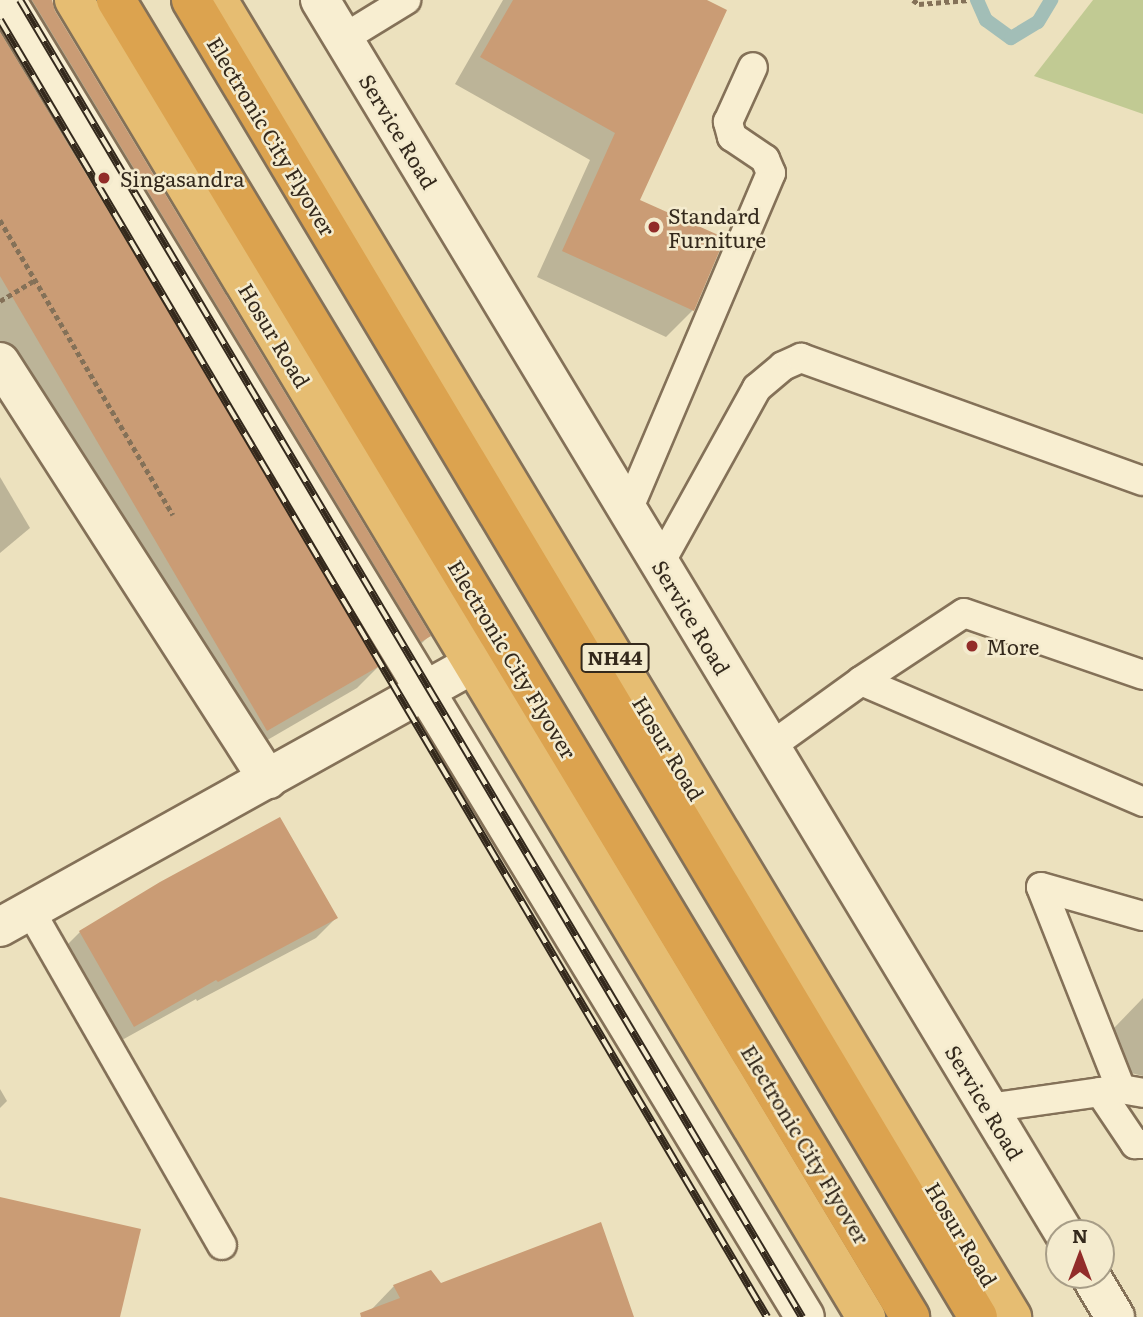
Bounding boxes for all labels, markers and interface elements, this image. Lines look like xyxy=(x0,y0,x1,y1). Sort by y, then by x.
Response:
street label: Electronic City Flyover xyxy=(203,32,341,240)
street label: Service Road xyxy=(355,69,443,193)
place label: Singasandra xyxy=(120,165,244,191)
marker: Singasandra xyxy=(94,168,114,188)
place label: Standard Furniture xyxy=(668,202,766,252)
marker: Standard Furniture xyxy=(646,219,662,235)
street label: Hosur Road xyxy=(234,278,316,392)
street label: Electronic City Flyover xyxy=(444,555,582,763)
street label: Service Road xyxy=(648,555,736,679)
place label: More xyxy=(986,633,1039,659)
marker: More xyxy=(964,638,980,654)
road number: NH44 xyxy=(580,642,650,674)
street label: Hosur Road xyxy=(628,691,710,805)
street label: Electronic City Flyover xyxy=(737,1040,875,1248)
street label: Service Road xyxy=(941,1040,1029,1164)
street label: Hosur Road xyxy=(921,1177,1003,1291)
north arrow xyxy=(1045,1219,1115,1289)
text: N xyxy=(1072,1221,1088,1249)

